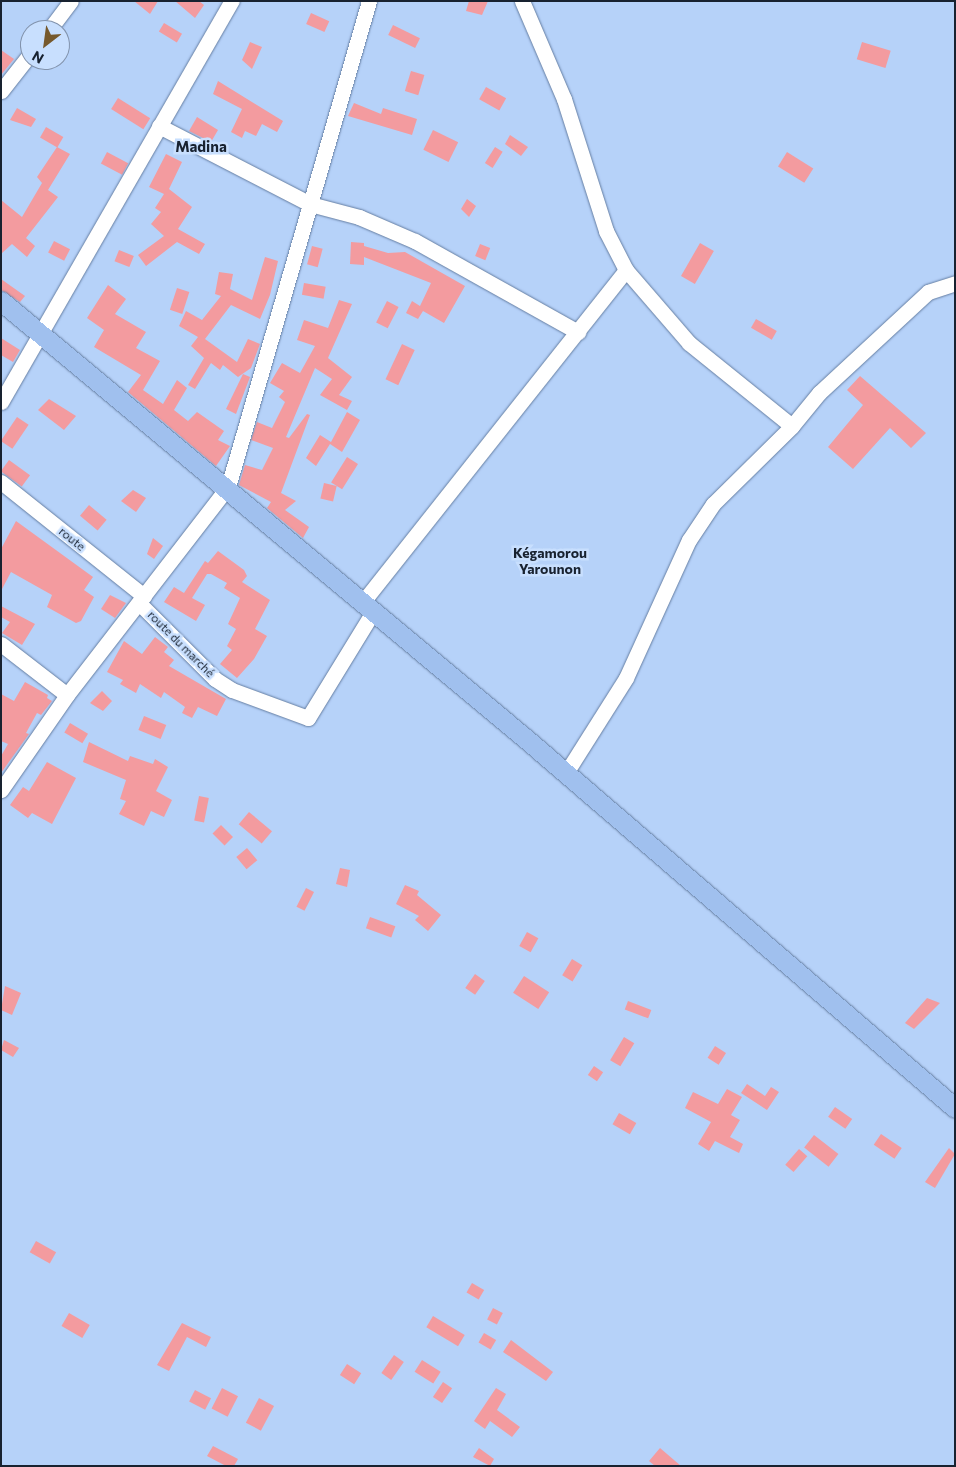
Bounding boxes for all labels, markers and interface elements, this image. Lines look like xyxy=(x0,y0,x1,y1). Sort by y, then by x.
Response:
north arrow xyxy=(20,20,70,70)
text: N xyxy=(29,48,47,68)
district label: Madina xyxy=(175,138,227,156)
street label: route xyxy=(56,524,88,554)
district label: Kégamorou Yarounon xyxy=(513,545,587,578)
street label: route du marché xyxy=(145,608,217,680)

